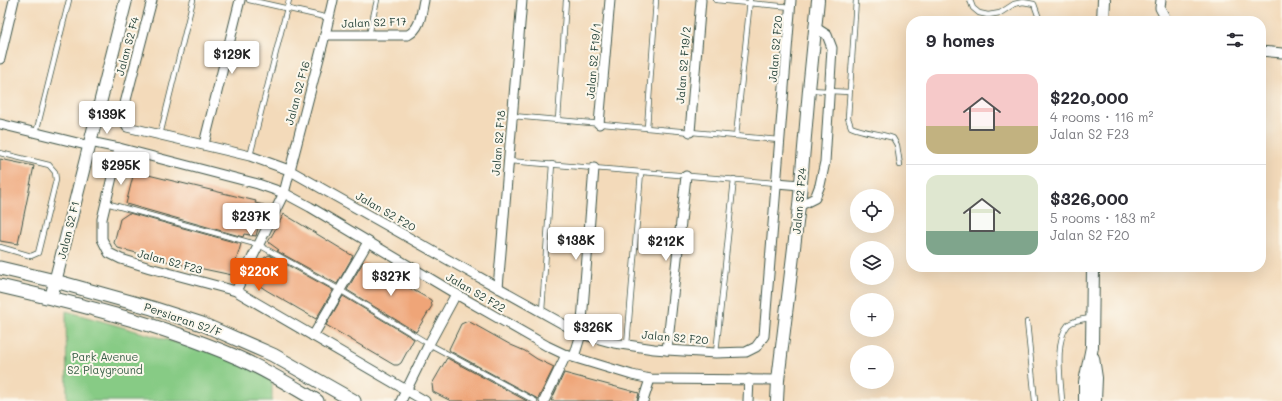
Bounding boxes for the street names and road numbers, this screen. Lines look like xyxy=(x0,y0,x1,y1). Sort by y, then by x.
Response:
street label: Jalan S2 F17 xyxy=(341,13,407,31)
street label: Jalan S2 F4 xyxy=(112,14,142,77)
street label: Jalan S2 F20 xyxy=(765,15,785,83)
street label: Jalan S2 F19/1 xyxy=(582,22,604,100)
street label: Jalan S2 F19/2 xyxy=(672,26,694,104)
street label: Jalan S2 F16 xyxy=(281,59,313,127)
street label: Jalan S2 F18 xyxy=(488,109,508,176)
street label: Jalan S2 F24 xyxy=(789,167,809,235)
street label: Jalan S2 F20 xyxy=(353,188,419,234)
street label: Jalan S2 F1 xyxy=(54,200,82,260)
street label: Jalan S2 F23 xyxy=(136,245,205,277)
street label: Jalan S2 F22 xyxy=(444,269,508,315)
street label: Persiaran S2/F xyxy=(142,299,224,339)
street label: Jalan S2 F20 xyxy=(641,327,709,347)

